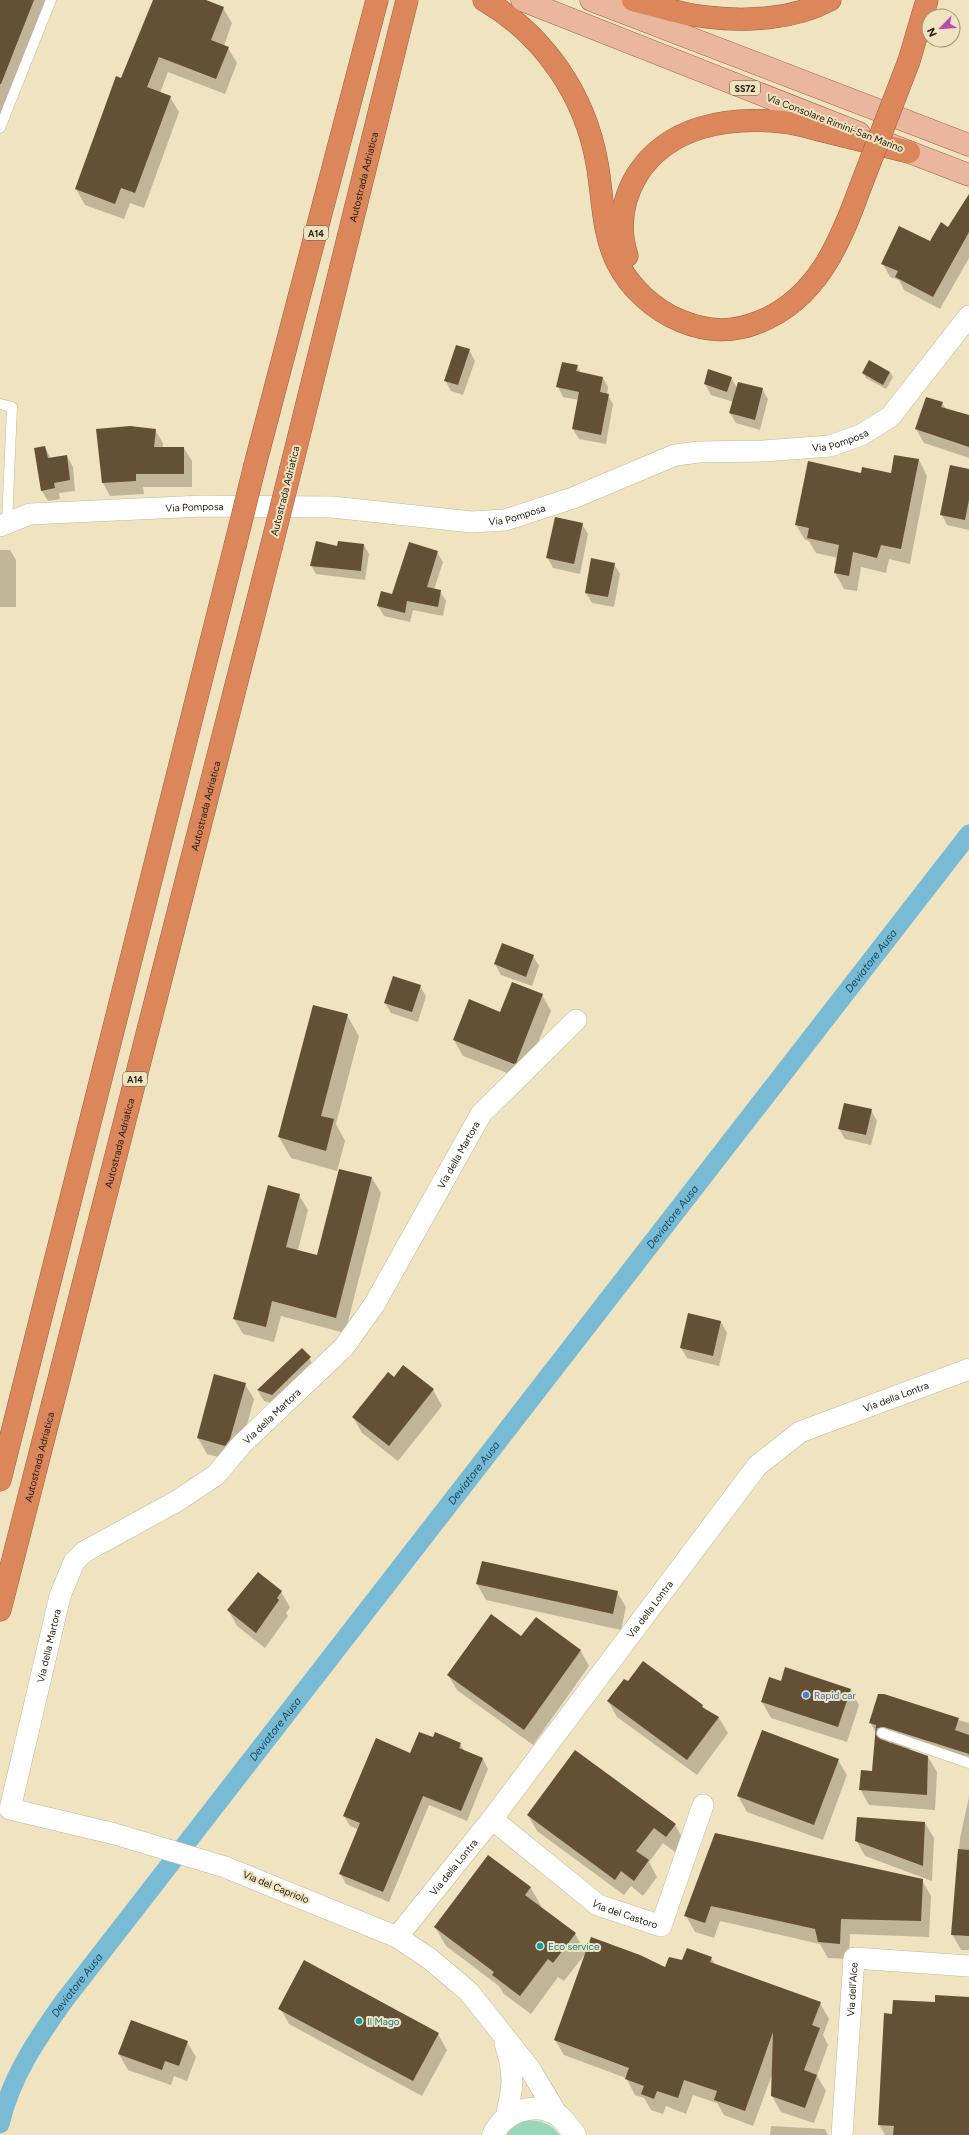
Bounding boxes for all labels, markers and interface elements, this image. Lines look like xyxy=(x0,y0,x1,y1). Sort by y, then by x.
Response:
north arrow xyxy=(921,8,961,48)
text: N xyxy=(925,25,940,39)
road number: SS72 xyxy=(730,81,760,95)
street label: Via Consolare Rimini-San Marino xyxy=(765,91,906,155)
street label: Autostrada Adriatica xyxy=(346,130,381,223)
road number: A14 xyxy=(304,226,328,240)
street label: Via Pomposa xyxy=(811,426,871,454)
street label: Autostrada Adriatica xyxy=(268,445,302,537)
street label: Via Pomposa xyxy=(165,499,224,514)
street label: Via Pomposa xyxy=(488,501,547,527)
street label: Autostrada Adriatica xyxy=(187,759,223,852)
water label: Deviatore Ausa xyxy=(842,926,900,995)
road number: A14 xyxy=(123,1072,147,1086)
street label: Autostrada Adriatica xyxy=(101,1097,137,1189)
street label: Via della Martora xyxy=(434,1119,482,1191)
water label: Deviatore Ausa xyxy=(643,1182,701,1251)
street label: Via della Lontra xyxy=(861,1378,930,1414)
street label: Via della Martora xyxy=(240,1385,303,1447)
street label: Autostrada Adriatica xyxy=(21,1411,57,1503)
water label: Deviatore Ausa xyxy=(445,1438,503,1507)
street label: Via della Lontra xyxy=(624,1578,676,1641)
street label: Via della Martora xyxy=(33,1607,63,1684)
place label: Rapid car xyxy=(814,1689,856,1702)
marker: Rapid car xyxy=(801,1690,811,1700)
water label: Deviatore Ausa xyxy=(246,1694,304,1763)
street label: Via della Lontra xyxy=(427,1836,480,1898)
street label: Via del Capriolo xyxy=(241,1868,311,1906)
street label: Via del Castoro xyxy=(589,1896,660,1931)
place label: Eco service xyxy=(548,1940,600,1953)
marker: Eco service xyxy=(535,1941,545,1951)
water label: Deviatore Ausa xyxy=(48,1950,106,2019)
street label: Via dell'Alce xyxy=(844,1961,860,2017)
place label: Il Mago xyxy=(367,2015,400,2028)
marker: Il Mago xyxy=(354,2016,364,2026)

